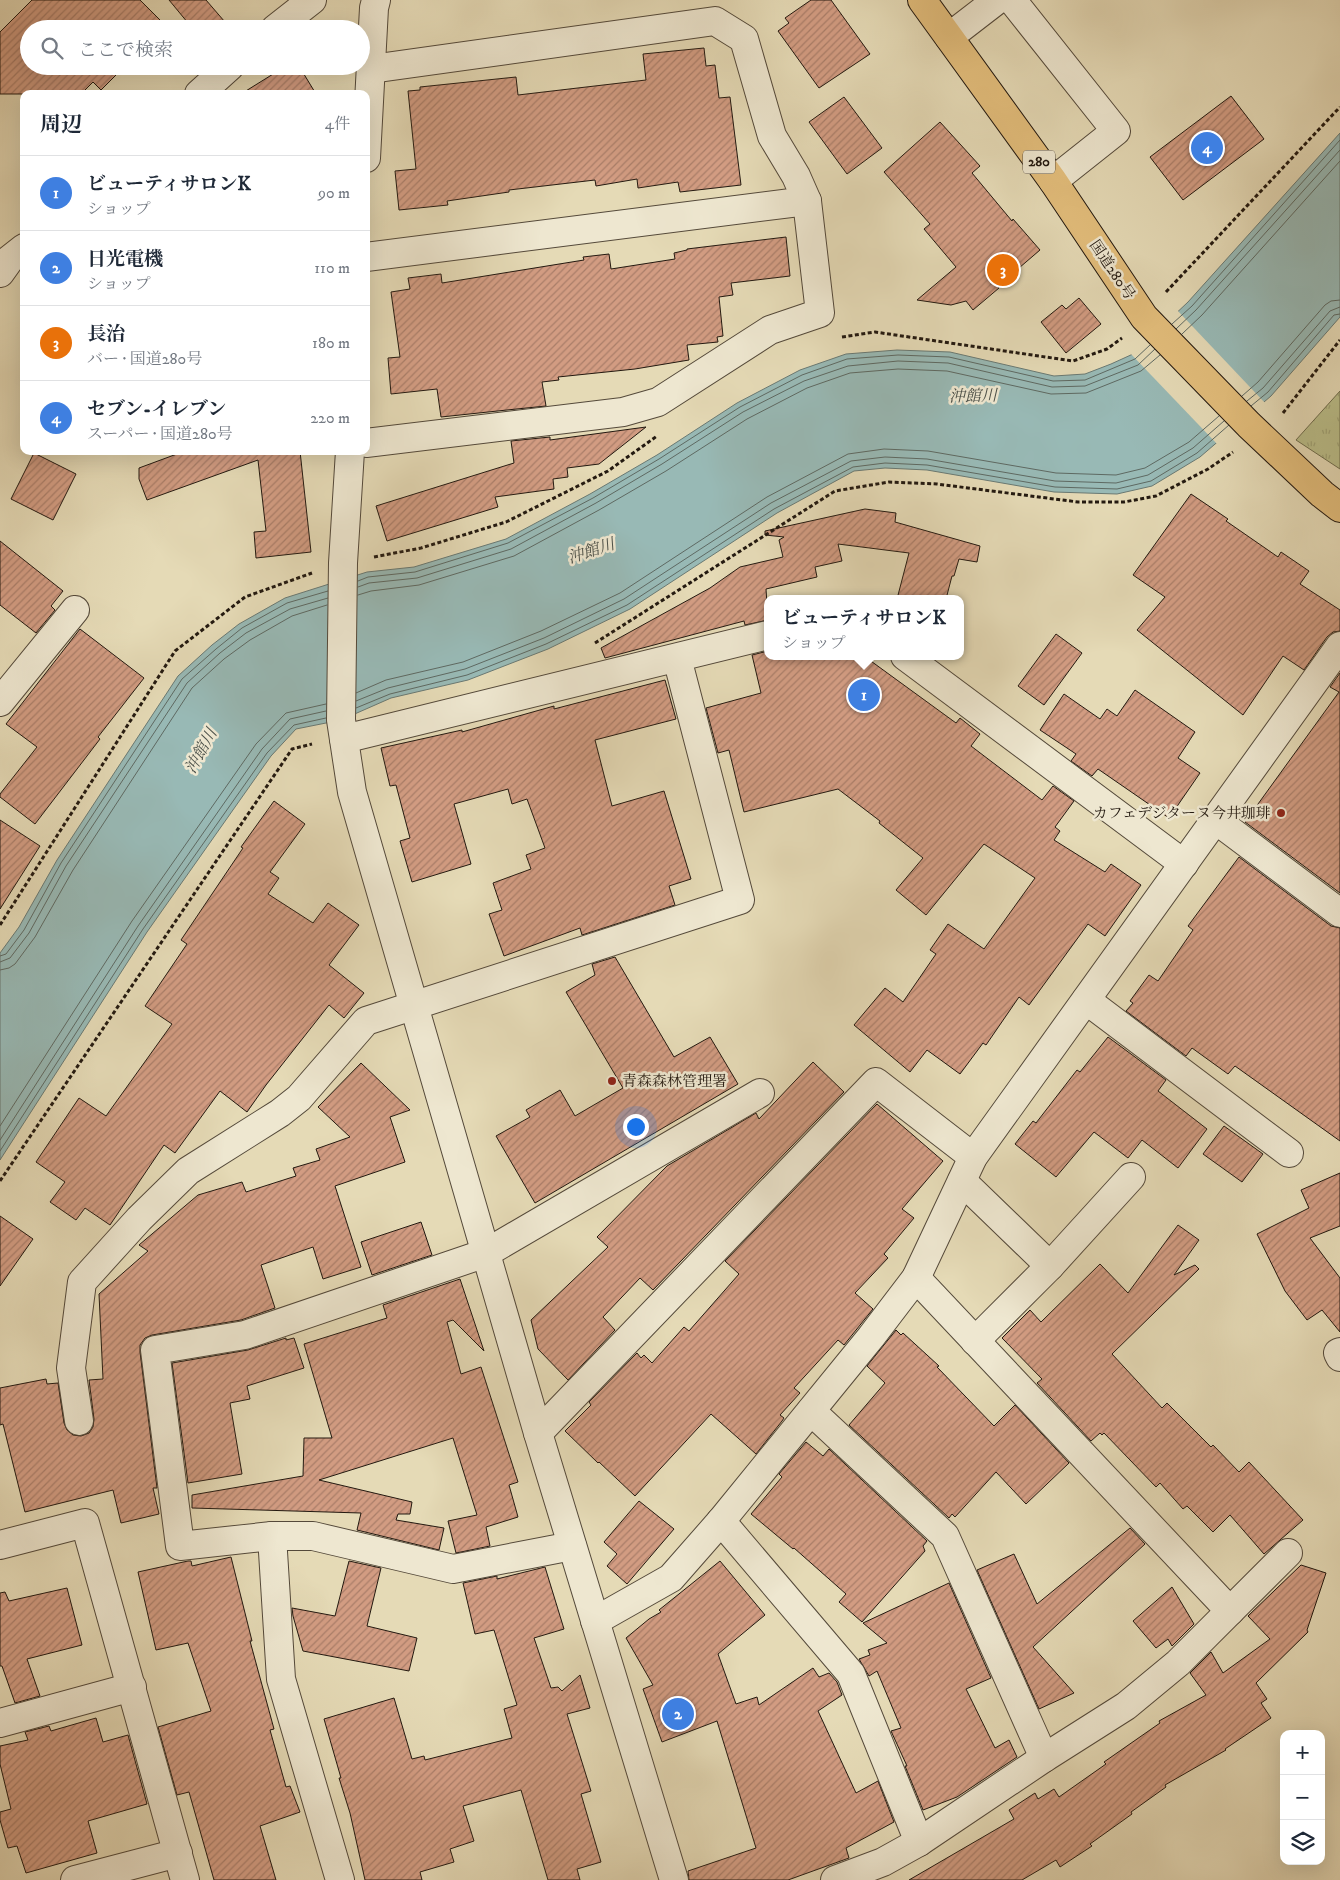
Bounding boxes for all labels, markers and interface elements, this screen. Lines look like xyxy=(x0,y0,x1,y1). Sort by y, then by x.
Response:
search box xyxy=(20,20,370,75)
icon: search xyxy=(38,34,66,62)
text: ここで検索 xyxy=(78,39,173,62)
text: 周辺 xyxy=(40,112,82,138)
text: 4件 xyxy=(325,114,350,134)
pin: 4 xyxy=(1191,129,1223,167)
road number: 280 xyxy=(1023,150,1055,173)
text: ビューティサロンK xyxy=(87,173,251,196)
text: 1 xyxy=(53,183,59,203)
text: 90 m xyxy=(318,183,350,203)
text: ショップ xyxy=(87,199,151,219)
street label: 国道280号 xyxy=(1085,237,1139,303)
text: 日光電機 xyxy=(87,248,163,271)
pin: 3 xyxy=(987,251,1019,289)
text: 2 xyxy=(52,258,60,278)
text: 110 m xyxy=(314,258,350,278)
text: ショップ xyxy=(87,274,151,294)
text: 長治 xyxy=(87,323,125,346)
text: 3 xyxy=(53,333,59,353)
text: 180 m xyxy=(312,333,350,353)
text: バー · 国道280号 xyxy=(87,349,202,369)
water label: 沖館川 xyxy=(949,386,999,406)
text: セブン-イレブン xyxy=(87,398,226,421)
text: 4 xyxy=(51,408,61,428)
text: 220 m xyxy=(310,408,350,428)
text: スーパー · 国道280号 xyxy=(87,424,233,444)
water label: 沖館川 xyxy=(565,533,619,568)
popup xyxy=(764,595,964,660)
text: ビューティサロンK xyxy=(782,607,946,630)
text: ショップ xyxy=(782,633,846,653)
pin: 1 xyxy=(848,676,880,714)
water label: 沖館川 xyxy=(181,723,222,777)
place label: カフェデジターヌ今井珈琲 xyxy=(1093,804,1271,823)
marker: カフェデジターヌ今井珈琲 xyxy=(1275,807,1287,819)
place label: 青森森林管理署 xyxy=(622,1072,727,1091)
marker: 青森森林管理署 xyxy=(606,1075,618,1087)
your location xyxy=(623,1114,649,1140)
pin: 2 xyxy=(662,1695,694,1733)
map controls xyxy=(1280,1730,1325,1865)
button: + xyxy=(1280,1730,1325,1775)
button: − xyxy=(1280,1775,1325,1820)
button: layers xyxy=(1280,1820,1325,1865)

